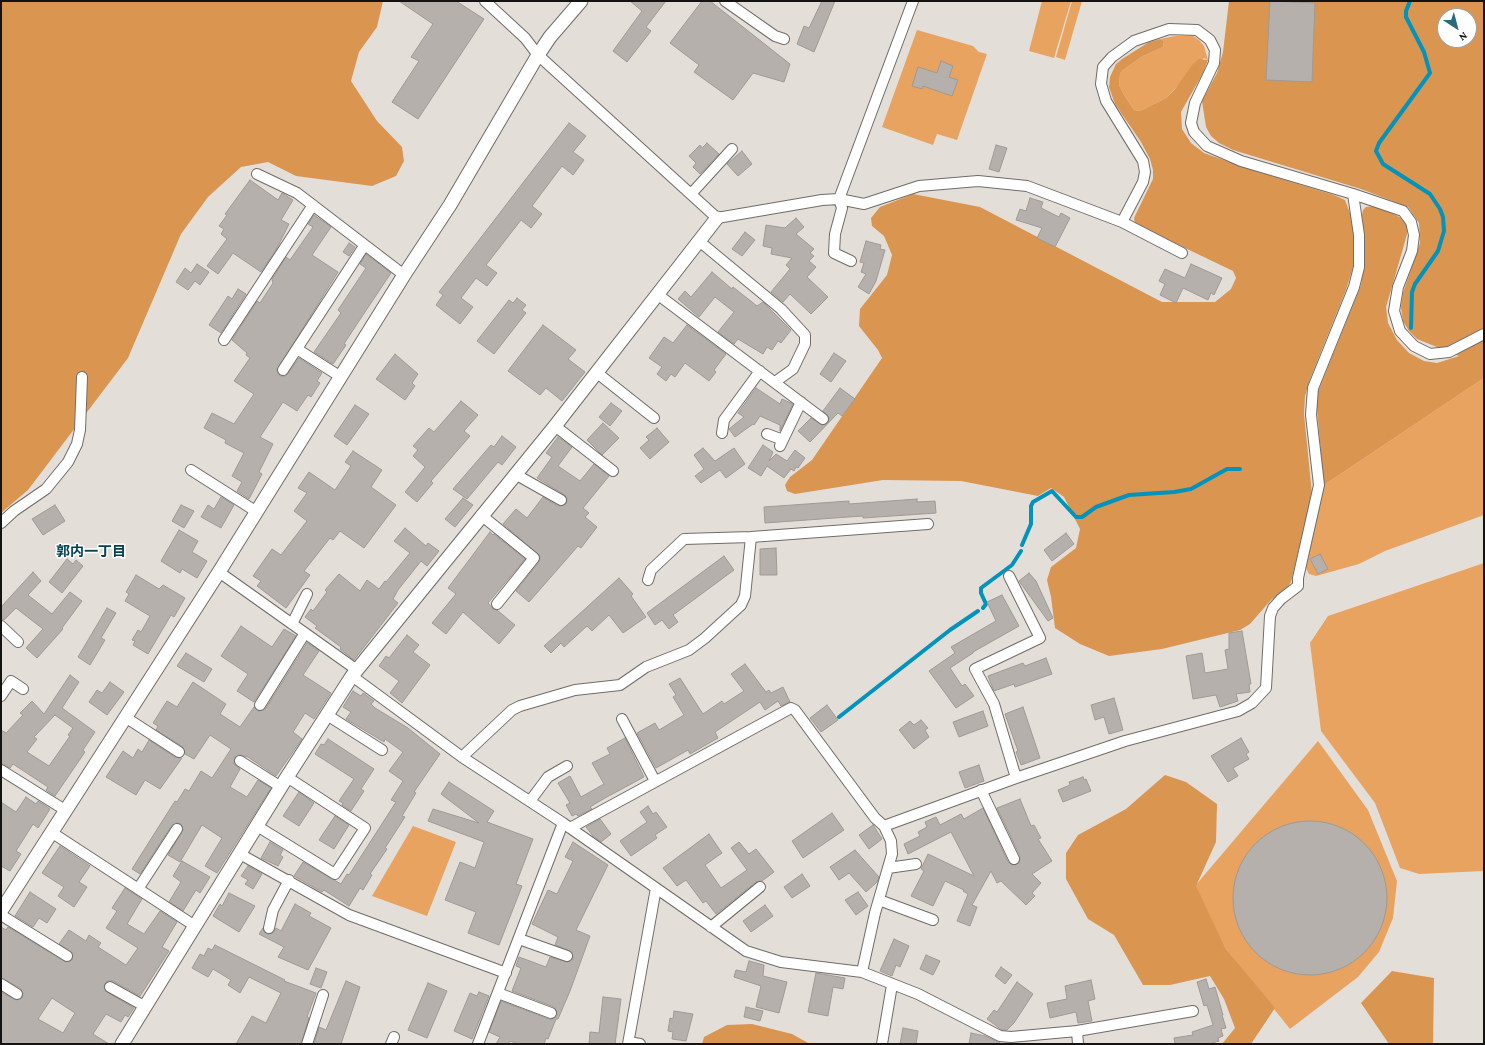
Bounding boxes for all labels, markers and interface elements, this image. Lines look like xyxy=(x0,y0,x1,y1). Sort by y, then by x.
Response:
north arrow xyxy=(1437,8,1477,48)
text: N xyxy=(1457,30,1470,44)
district label: 郭内一丁目 xyxy=(56,544,126,560)

